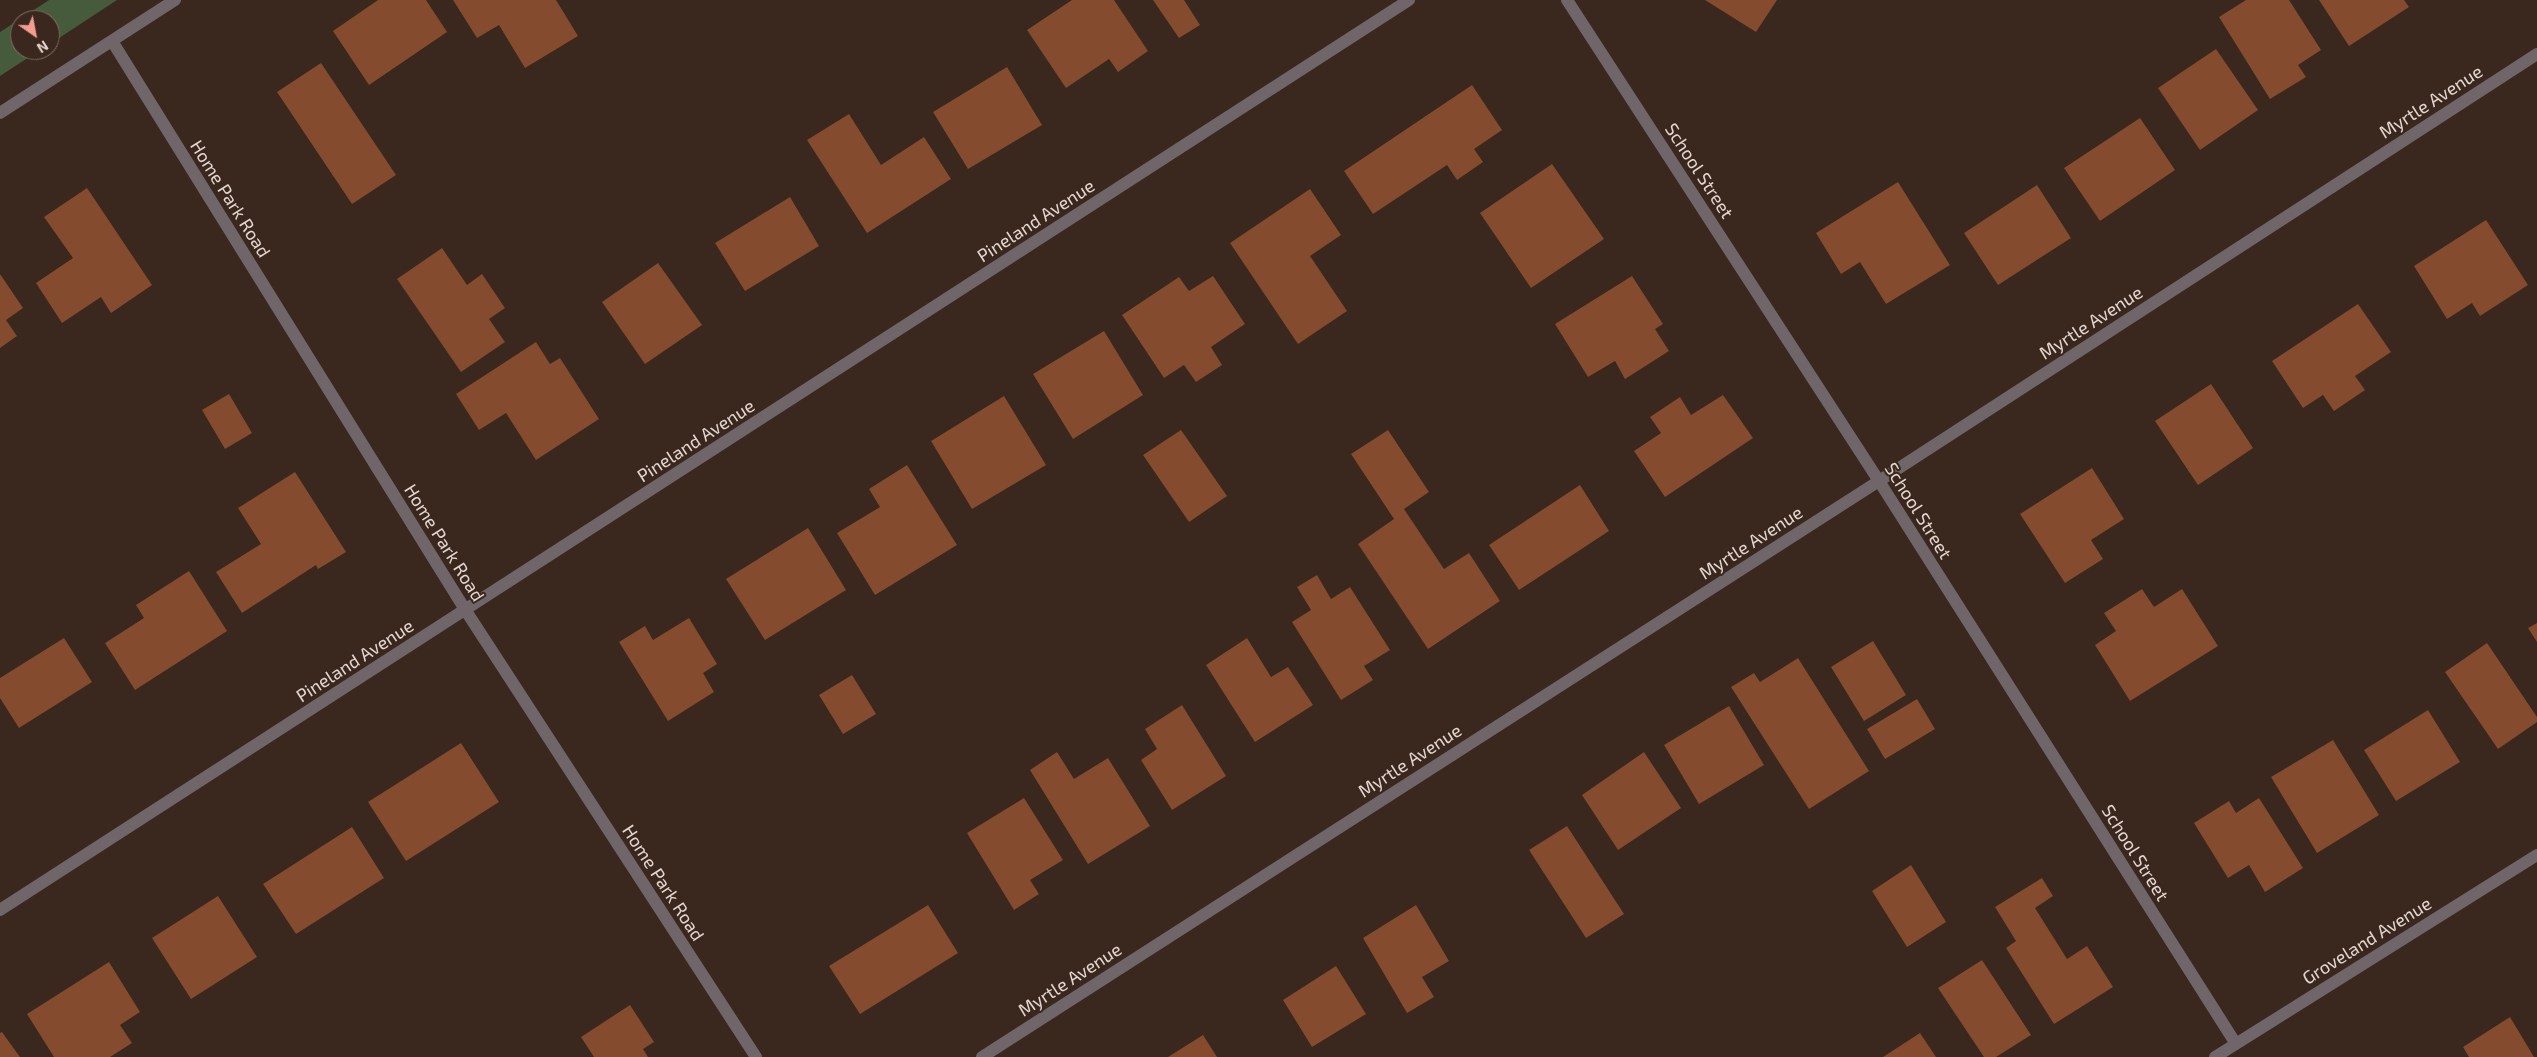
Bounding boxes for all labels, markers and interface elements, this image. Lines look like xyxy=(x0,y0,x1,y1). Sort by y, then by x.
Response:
north arrow xyxy=(10,10,60,60)
text: N xyxy=(34,37,52,57)
street label: Myrtle Avenue xyxy=(2375,61,2487,143)
street label: School Street xyxy=(1660,119,1738,223)
street label: Home Park Road xyxy=(185,136,275,262)
street label: Pineland Avenue xyxy=(973,175,1099,267)
street label: Myrtle Avenue xyxy=(2035,282,2147,364)
street label: Pineland Avenue xyxy=(633,395,759,487)
street label: School Street xyxy=(1880,459,1956,563)
street label: Home Park Road xyxy=(399,480,489,606)
street label: Myrtle Avenue xyxy=(1695,502,1807,584)
street label: Pineland Avenue xyxy=(292,615,418,707)
street label: Myrtle Avenue xyxy=(1354,720,1466,802)
street label: School Street xyxy=(2097,801,2173,905)
street label: Home Park Road xyxy=(617,821,709,945)
street label: Groveland Avenue xyxy=(2299,893,2435,989)
street label: Myrtle Avenue xyxy=(1014,939,1126,1021)

